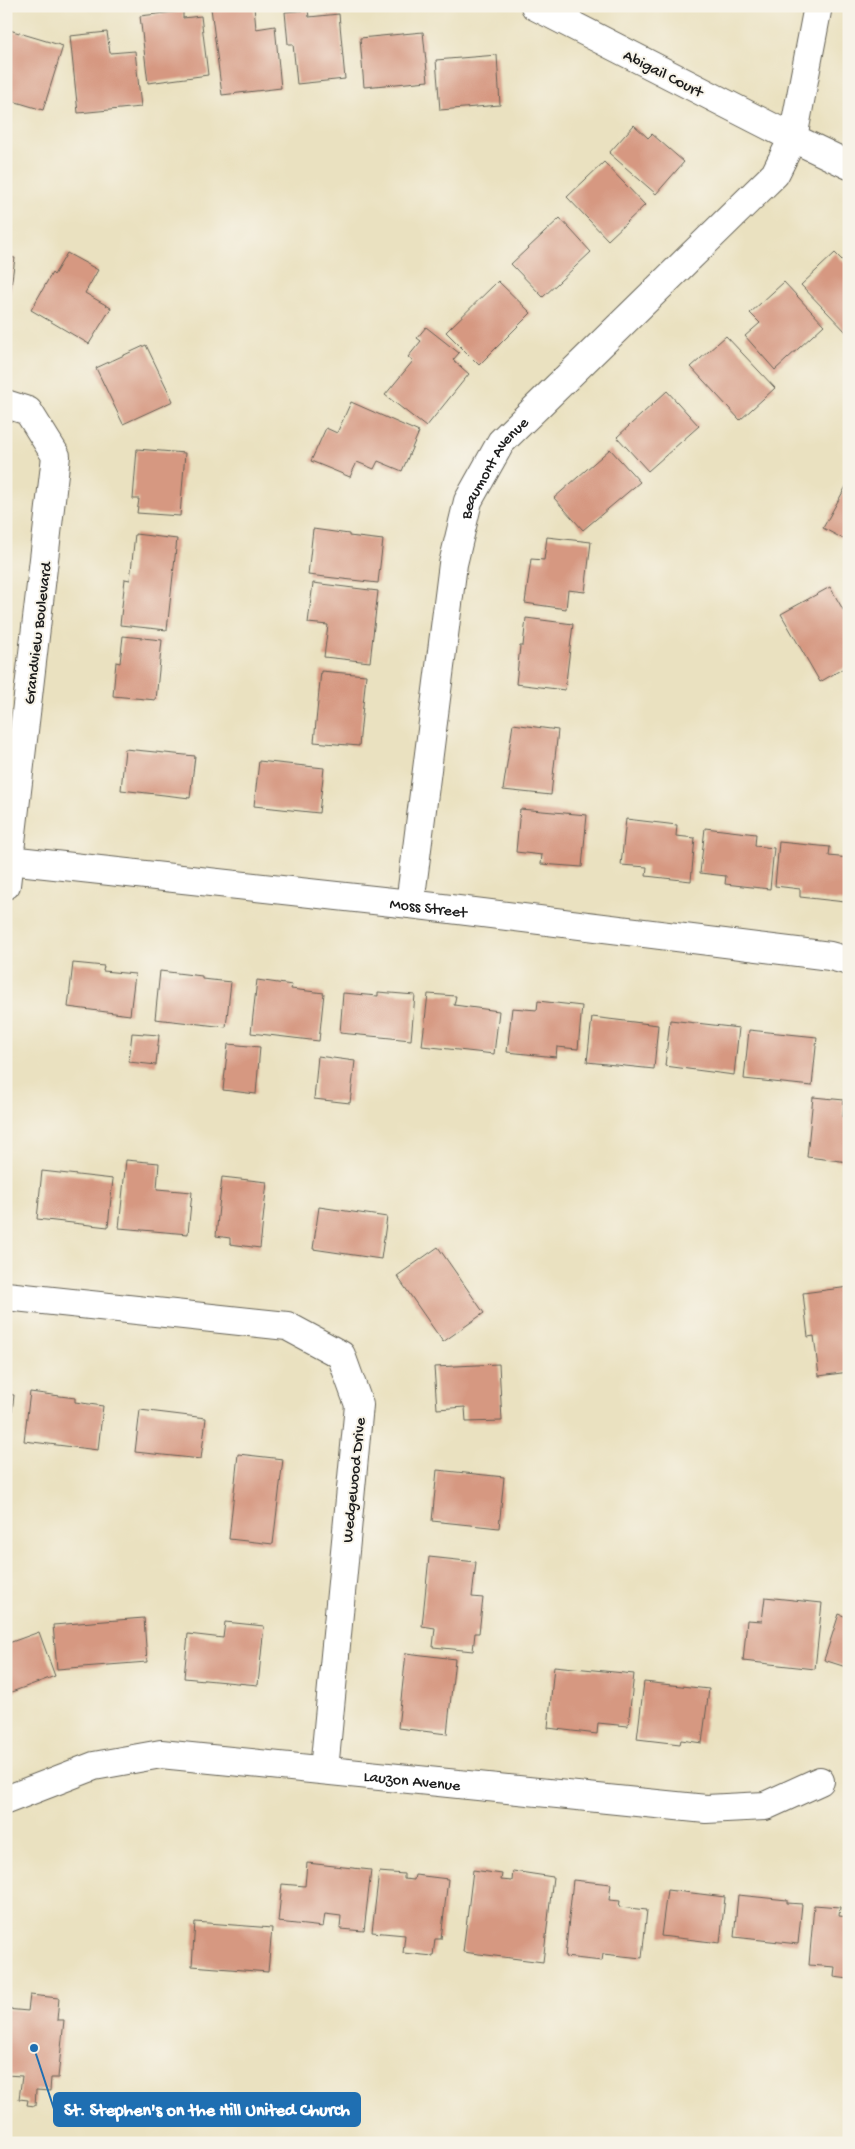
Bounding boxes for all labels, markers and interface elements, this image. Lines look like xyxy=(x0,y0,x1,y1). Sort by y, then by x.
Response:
street label: Abigail Court xyxy=(619,47,707,104)
street label: Beaumont Avenue xyxy=(458,414,534,522)
street label: Grandview Boulevard xyxy=(21,560,58,706)
street label: Moss Street xyxy=(388,896,469,924)
street label: Wedgewood Drive xyxy=(339,1416,372,1544)
street label: Lauzon Avenue xyxy=(363,1769,462,1797)
callout: St. Stephen's on the Hill United Church xyxy=(54,2093,360,2126)
text: St. Stephen's on the Hill United Church xyxy=(64,2101,350,2122)

